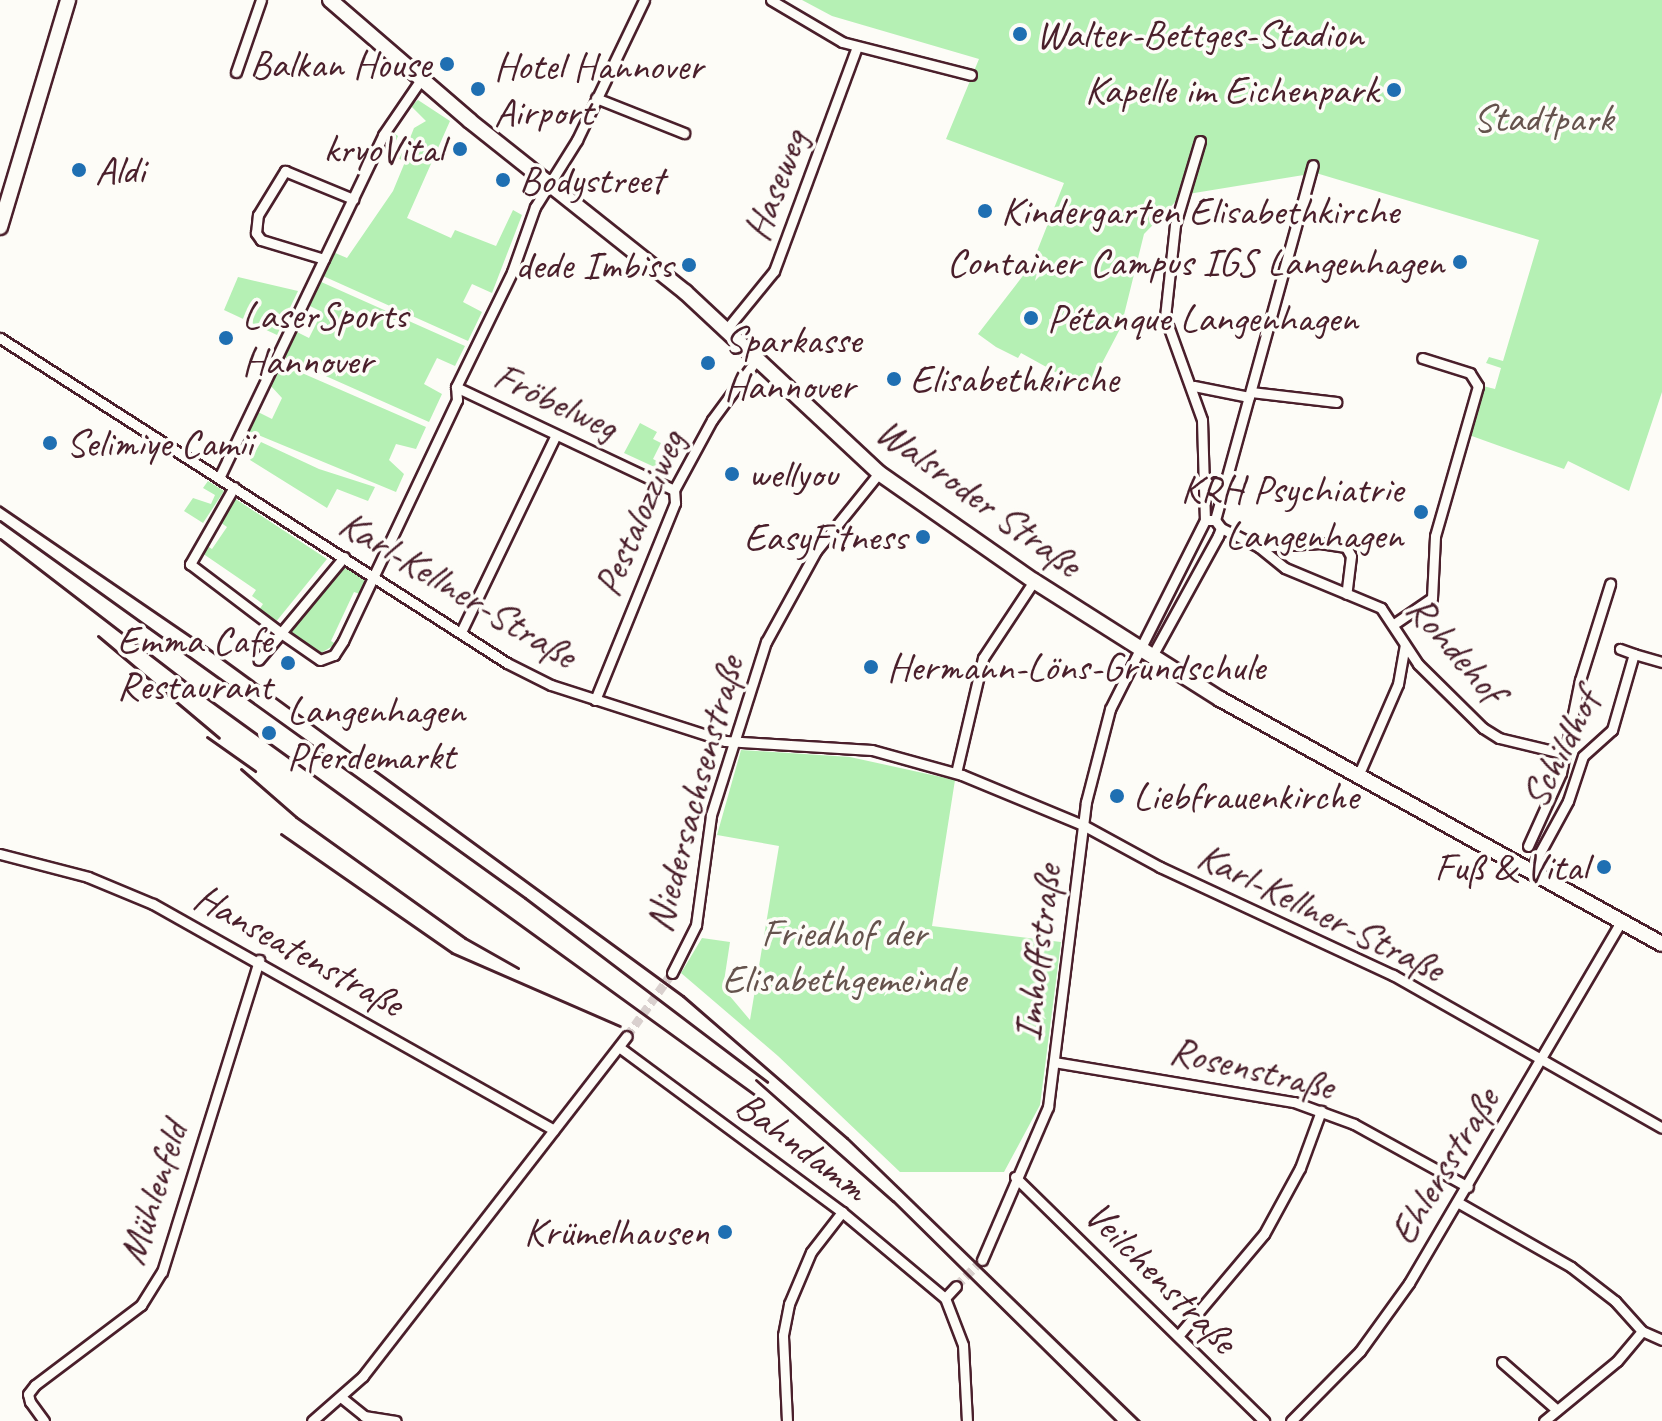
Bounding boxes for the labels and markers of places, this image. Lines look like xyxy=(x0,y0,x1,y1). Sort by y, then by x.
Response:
place label: Walter-Bettges-Stadion xyxy=(1036,10,1363,58)
marker: Walter-Bettges-Stadion xyxy=(1011,25,1029,43)
place label: Balkan House xyxy=(250,40,431,88)
place label: Hotel Hannover Airport xyxy=(494,42,704,136)
marker: Balkan House xyxy=(438,55,456,73)
place label: Kapelle im Eichenpark xyxy=(1086,66,1378,114)
marker: Hotel Hannover Airport xyxy=(469,80,487,98)
marker: Kapelle im Eichenpark xyxy=(1385,81,1403,99)
place label: kryoVital xyxy=(324,125,444,173)
marker: kryoVital xyxy=(451,140,469,158)
place label: Aldi xyxy=(95,146,145,194)
place label: Bodystreet xyxy=(519,156,664,204)
marker: Aldi xyxy=(70,161,88,179)
marker: Bodystreet xyxy=(494,171,512,189)
place label: Kindergarten Elisabethkirche xyxy=(1001,187,1397,235)
marker: Kindergarten Elisabethkirche xyxy=(976,202,994,220)
place label: Container Campus IGS Langenhagen xyxy=(947,238,1444,286)
place label: dede Imbiss xyxy=(515,241,673,289)
marker: Container Campus IGS Langenhagen xyxy=(1451,253,1469,271)
marker: dede Imbiss xyxy=(680,256,698,274)
place label: LaserSports Hannover xyxy=(242,291,408,385)
place label: Pétanque Langenhagen xyxy=(1047,294,1358,342)
marker: Pétanque Langenhagen xyxy=(1022,309,1040,327)
place label: Sparkasse Hannover xyxy=(724,316,861,410)
marker: LaserSports Hannover xyxy=(217,329,235,347)
marker: Sparkasse Hannover xyxy=(699,354,717,372)
place label: Elisabethkirche xyxy=(910,355,1119,403)
marker: Elisabethkirche xyxy=(885,370,903,388)
place label: Selimiye Camii xyxy=(66,419,254,467)
marker: Selimiye Camii xyxy=(41,434,59,452)
place label: wellyou xyxy=(748,450,838,498)
marker: wellyou xyxy=(723,465,741,483)
place label: KRH Psychiatrie Langenhagen xyxy=(1181,465,1403,559)
marker: KRH Psychiatrie Langenhagen xyxy=(1410,501,1432,523)
place label: EasyFitness xyxy=(744,513,907,561)
marker: EasyFitness xyxy=(914,528,932,546)
place label: Emma Cafe Restaurant xyxy=(116,616,272,710)
place label: Hermann-Löns-Grundschule xyxy=(887,643,1265,691)
marker: Emma Cafe Restaurant xyxy=(279,654,297,672)
marker: Hermann-Löns-Grundschule xyxy=(862,658,880,676)
place label: Langenhagen Pferdemarkt xyxy=(287,686,465,780)
marker: Langenhagen Pferdemarkt xyxy=(258,722,280,744)
place label: Liebfrauenkirche xyxy=(1133,772,1358,820)
marker: Liebfrauenkirche xyxy=(1108,787,1126,805)
place label: Fuß & Vital xyxy=(1434,843,1588,891)
marker: Fuß & Vital xyxy=(1595,858,1613,876)
place label: Krümelhausen xyxy=(524,1208,709,1256)
marker: Krümelhausen xyxy=(716,1223,734,1241)

